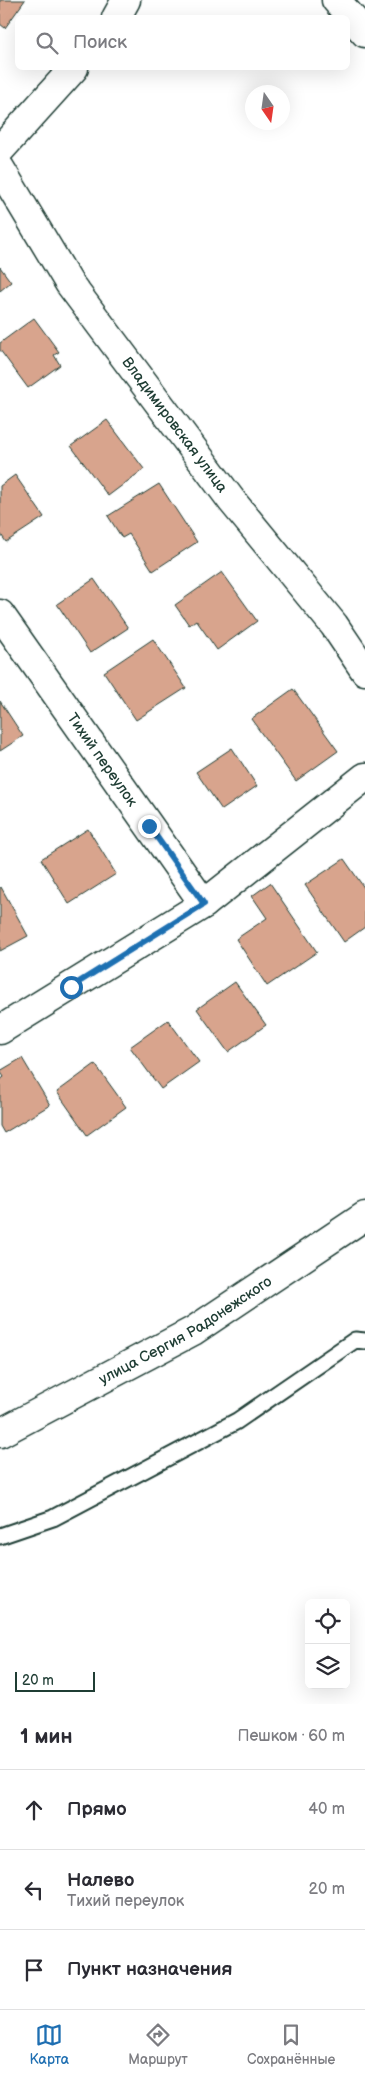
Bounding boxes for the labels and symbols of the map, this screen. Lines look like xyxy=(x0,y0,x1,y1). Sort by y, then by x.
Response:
north arrow xyxy=(245,85,290,130)
street label: Владимировская улица xyxy=(118,353,232,497)
street label: Тихий переулок xyxy=(63,709,141,810)
route end xyxy=(138,815,161,838)
route start xyxy=(60,976,83,999)
street label: улица Сергия Радонежского xyxy=(96,1272,276,1389)
scale bar xyxy=(15,1669,95,1692)

